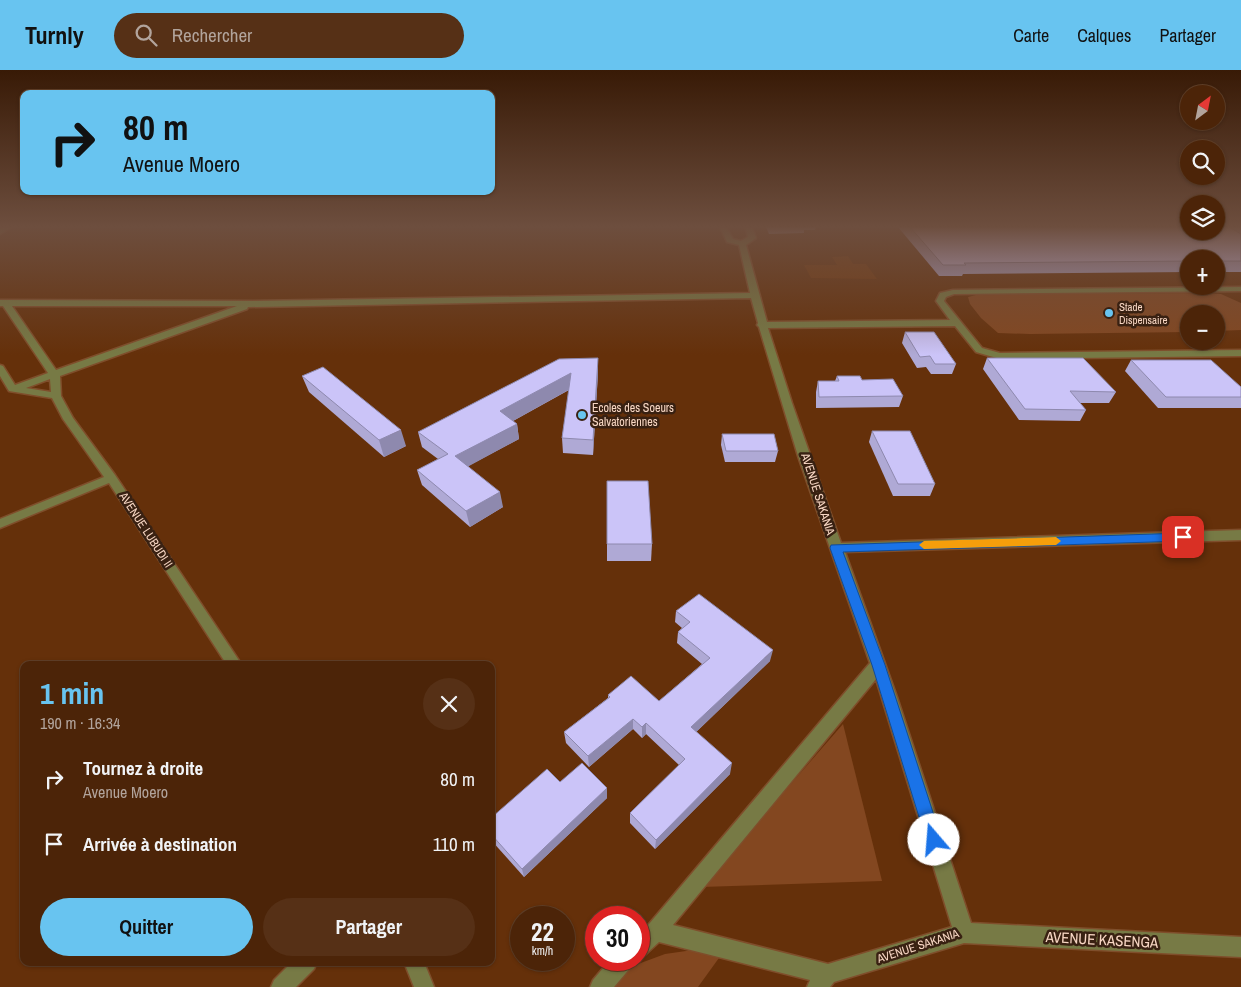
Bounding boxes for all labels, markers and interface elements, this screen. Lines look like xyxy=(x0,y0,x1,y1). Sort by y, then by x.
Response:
search box xyxy=(114,13,464,58)
text: Turnly xyxy=(25,19,84,51)
icon: search xyxy=(132,21,160,49)
text: Rechercher xyxy=(172,22,252,48)
text: Carte xyxy=(1013,23,1049,48)
text: Calques xyxy=(1077,23,1131,48)
text: Partager xyxy=(1159,23,1216,48)
north arrow xyxy=(1180,85,1225,130)
map controls xyxy=(1180,85,1225,350)
text: 80 m xyxy=(123,104,188,151)
icon: right xyxy=(40,110,105,175)
button: search xyxy=(1180,140,1225,185)
text: Avenue Moero xyxy=(123,149,240,179)
button: layers xyxy=(1180,195,1225,240)
button: + xyxy=(1180,250,1225,295)
place label: Stade Dispensaire xyxy=(1119,300,1168,327)
button: − xyxy=(1180,305,1225,350)
marker: Stade Dispensaire xyxy=(1103,307,1115,319)
place label: Ecoles des Soeurs Salvatoriennes xyxy=(592,400,674,430)
marker: Ecoles des Soeurs Salvatoriennes xyxy=(576,409,588,421)
street label: AVENUE SAKANIA xyxy=(797,450,839,537)
street label: AVENUE LUBUDI II xyxy=(115,488,176,571)
pin xyxy=(1162,516,1204,558)
icon: arrive xyxy=(1169,523,1197,551)
text: 1 min xyxy=(40,673,104,713)
button: close xyxy=(423,678,475,730)
text: 190 m · 16:34 xyxy=(40,712,120,734)
text: Tournez à droite xyxy=(83,755,203,781)
icon: right xyxy=(40,765,68,793)
text: 80 m xyxy=(440,766,475,792)
text: Avenue Moero xyxy=(83,781,168,803)
position arrow xyxy=(907,813,959,865)
icon: arrive xyxy=(40,830,68,858)
text: Arrivée à destination xyxy=(83,831,237,857)
text: 110 m xyxy=(433,831,475,857)
button: Quitter xyxy=(40,898,253,956)
button: Partager xyxy=(263,898,475,956)
speed limit sign: 30 xyxy=(585,906,650,971)
text: 22 xyxy=(531,915,554,949)
street label: AVENUE SAKANIA xyxy=(874,925,961,967)
street label: AVENUE KASENGA xyxy=(1044,926,1160,953)
text: km/h xyxy=(532,943,553,959)

